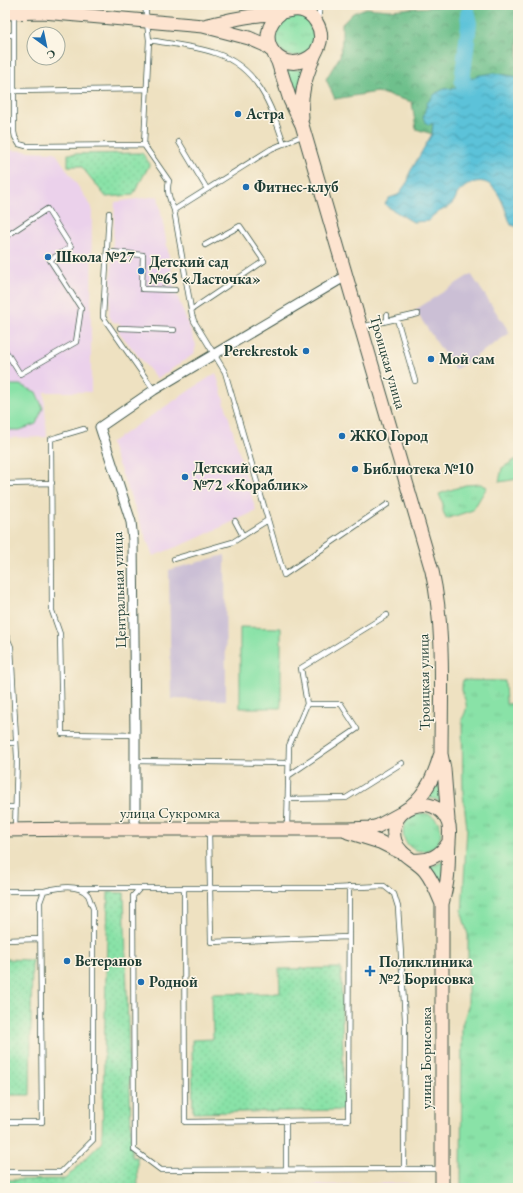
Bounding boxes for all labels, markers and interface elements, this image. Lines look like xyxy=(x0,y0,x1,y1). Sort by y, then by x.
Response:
north arrow xyxy=(26,26,66,66)
text: С xyxy=(44,46,59,62)
place label: Астра xyxy=(245,104,285,123)
marker: Астра xyxy=(233,109,243,119)
place label: Фитнес-клуб xyxy=(254,177,339,196)
marker: Фитнес-клуб xyxy=(241,182,251,192)
place label: Школа №27 xyxy=(56,247,135,266)
marker: Школа №27 xyxy=(43,252,53,262)
place label: Детский сад №65 «Ласточка» xyxy=(149,252,261,288)
marker: Детский сад №65 «Ласточка» xyxy=(136,266,146,276)
street label: Троицкая улица xyxy=(366,313,411,411)
place label: Perekrestok xyxy=(224,341,299,360)
marker: Perekrestok xyxy=(301,346,311,356)
place label: Мой сам xyxy=(439,349,495,368)
marker: Мой сам xyxy=(426,354,436,364)
place label: ЖКО Город xyxy=(349,426,428,445)
marker: ЖКО Город xyxy=(337,431,347,441)
place label: Детский сад №72 «Кораблик» xyxy=(193,458,309,494)
place label: Библиотека №10 xyxy=(363,459,474,478)
marker: Библиотека №10 xyxy=(350,464,360,474)
marker: Детский сад №72 «Кораблик» xyxy=(180,472,190,482)
street label: Центральная улица xyxy=(107,531,130,649)
street label: Троицкая улица xyxy=(413,633,434,731)
street label: улица Сукромка xyxy=(120,803,220,822)
place label: Ветеранов xyxy=(75,951,142,970)
place label: Поликлиника №2 Борисовка xyxy=(379,952,474,988)
marker: Ветеранов xyxy=(62,956,72,966)
marker: Поликлиника №2 Борисовка xyxy=(364,965,376,977)
place label: Родной xyxy=(149,972,198,991)
marker: Родной xyxy=(136,977,146,987)
street label: улица Борисовка xyxy=(416,1007,435,1109)

